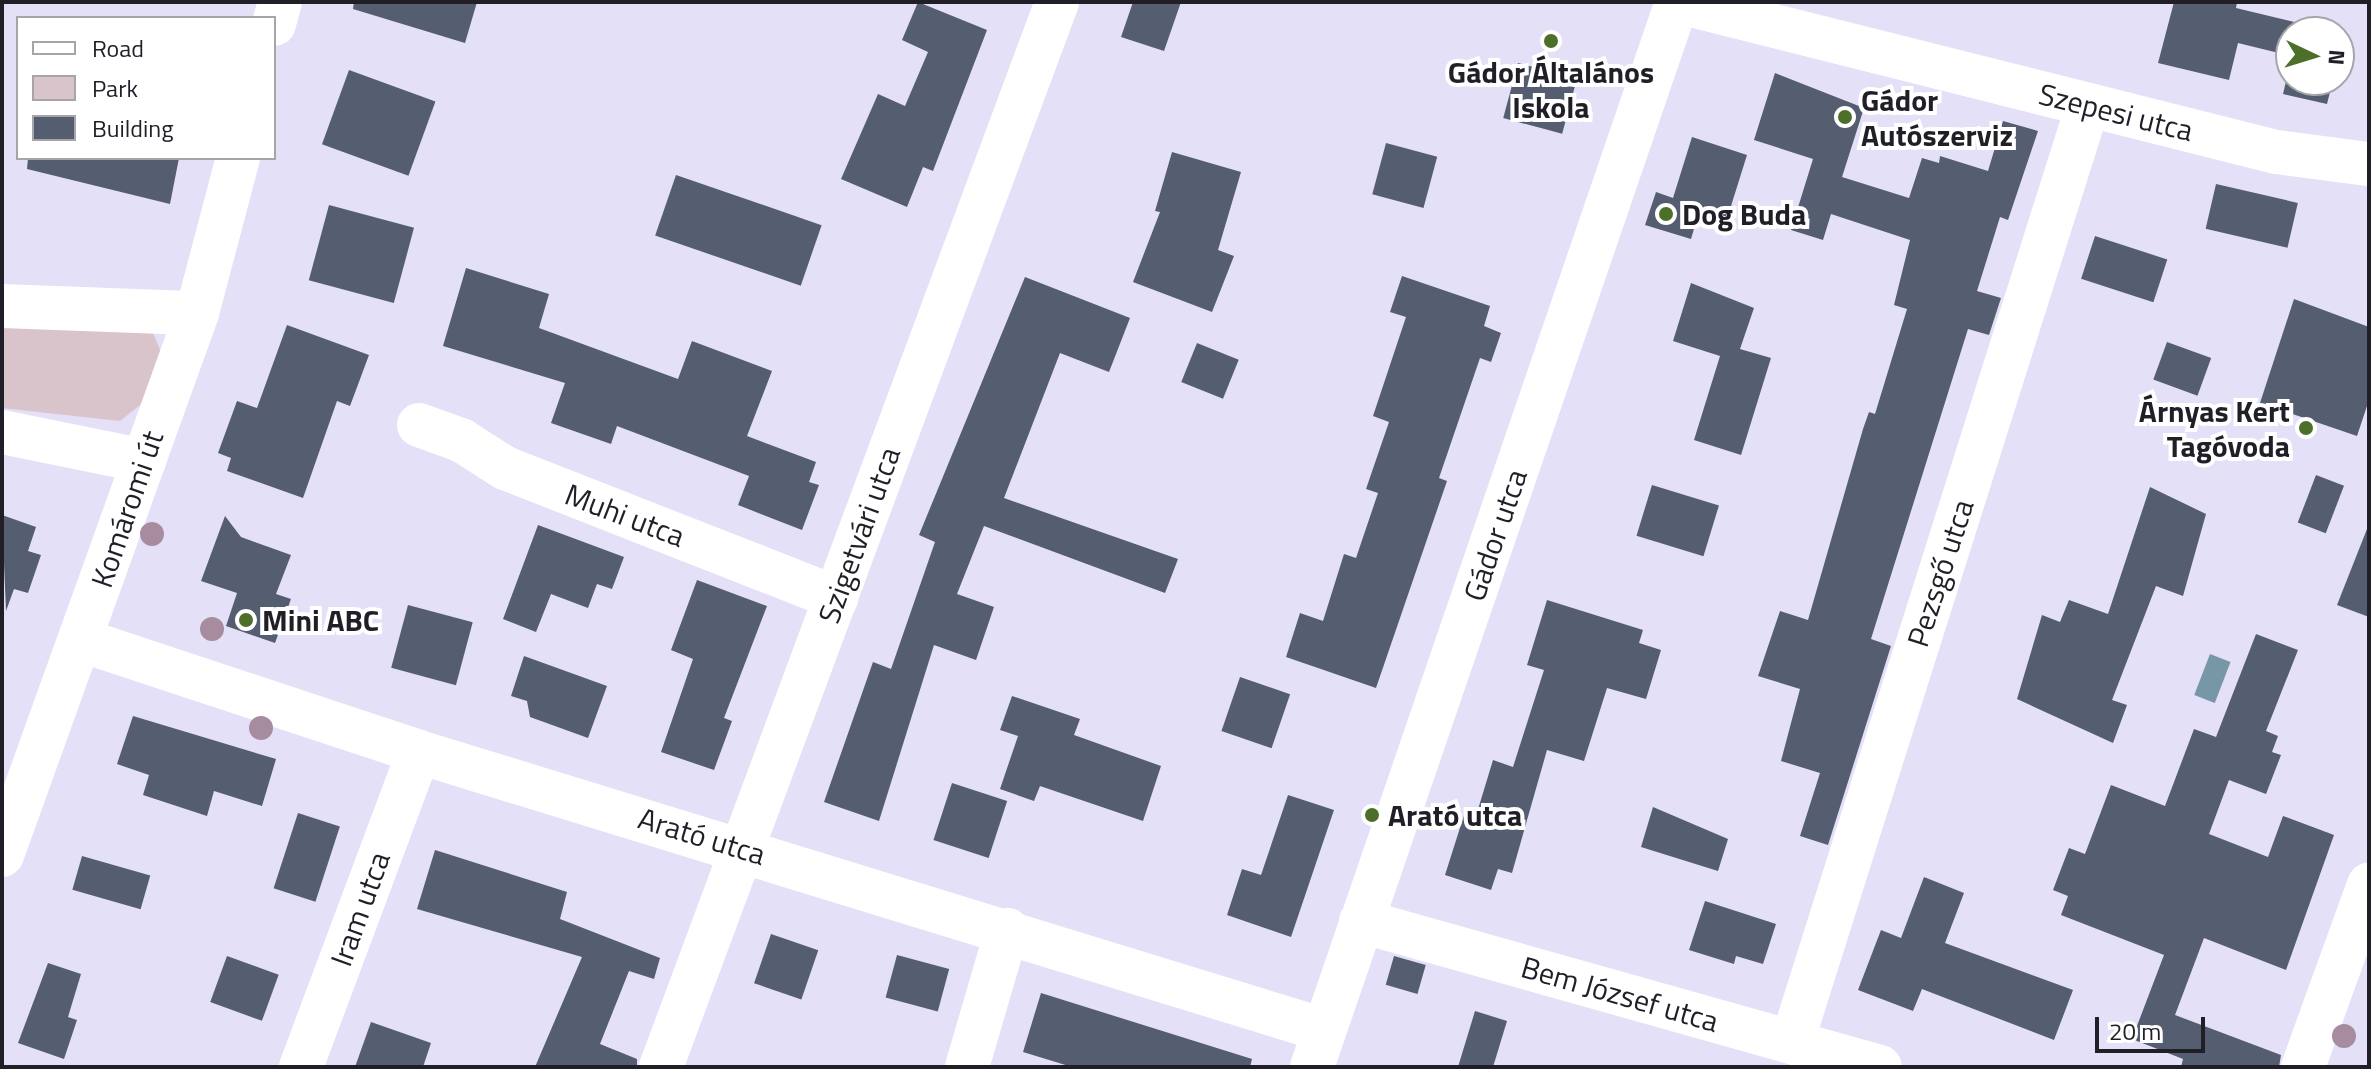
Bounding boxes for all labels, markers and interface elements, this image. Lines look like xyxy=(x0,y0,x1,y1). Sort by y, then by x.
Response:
legend xyxy=(16,16,276,160)
north arrow xyxy=(2275,16,2355,96)
text: Road xyxy=(92,30,144,66)
marker: Gádor Általános Iskola xyxy=(1542,32,1560,50)
text: N xyxy=(2319,49,2354,66)
place label: Gádor Általános Iskola xyxy=(1448,54,1654,124)
text: Park xyxy=(92,70,138,106)
street label: Szepesi utca xyxy=(2035,75,2197,149)
place label: Gádor Autószerviz xyxy=(1861,82,2013,152)
marker: Gádor Autószerviz xyxy=(1836,108,1854,126)
text: Building xyxy=(92,110,174,146)
place label: Dog Buda xyxy=(1682,196,1806,232)
marker: Dog Buda xyxy=(1657,205,1675,223)
place label: Árnyas Kert Tagóvoda xyxy=(2139,393,2290,464)
marker: Árnyas Kert Tagóvoda xyxy=(2297,419,2315,437)
street label: Komáromi út xyxy=(83,426,171,592)
street label: Szigetvári utca xyxy=(810,442,908,628)
street label: Gádor utca xyxy=(1456,464,1534,606)
street label: Muhi utca xyxy=(560,476,690,554)
street label: Pezsgő utca xyxy=(1899,495,1981,651)
place label: Mini ABC xyxy=(262,602,379,638)
marker: Mini ABC xyxy=(237,611,255,629)
place label: Arató utca xyxy=(1388,797,1522,833)
street label: Arató utca xyxy=(634,800,770,872)
marker: Arató utca xyxy=(1363,806,1381,824)
street label: Iram utca xyxy=(323,847,397,971)
street label: Bem József utca xyxy=(1517,949,1723,1039)
scale bar xyxy=(2099,1001,2209,1051)
text: 20 m xyxy=(2109,1013,2161,1049)

